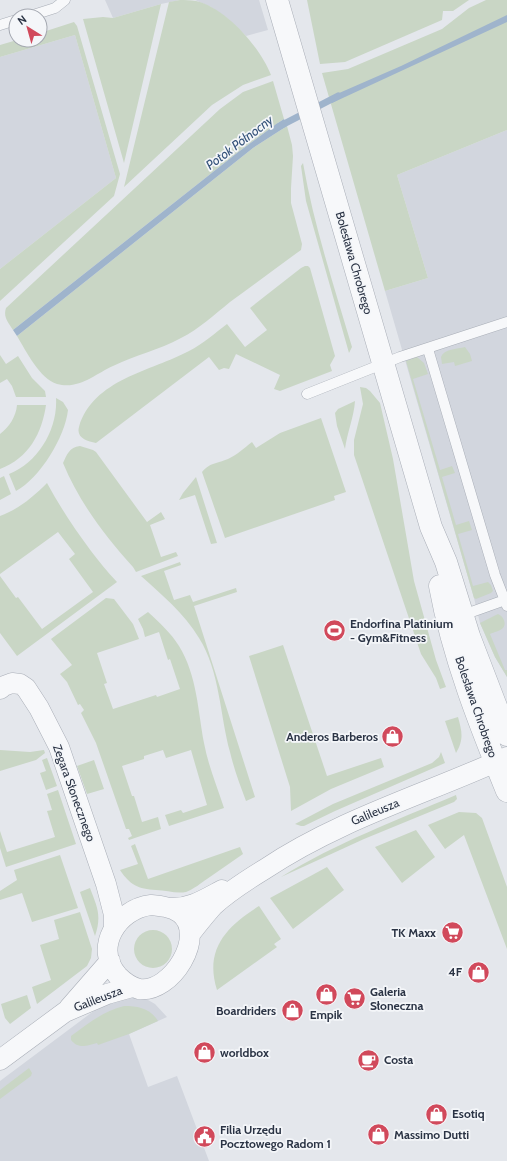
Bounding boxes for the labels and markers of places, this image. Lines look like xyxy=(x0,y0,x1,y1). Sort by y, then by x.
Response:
place label: Endorfina Platinium - Gym&Fitness xyxy=(350,616,453,645)
sports icon: Endorfina Platinium - Gym&Fitness xyxy=(321,618,347,644)
shop icon: Anderos Barberos xyxy=(380,724,406,750)
place label: Anderos Barberos xyxy=(286,729,378,744)
supermarket icon: TK Maxx xyxy=(439,920,465,946)
place label: TK Maxx xyxy=(391,925,436,940)
shop icon: 4F xyxy=(465,959,491,985)
place label: 4F xyxy=(448,964,463,979)
shop icon: Empik xyxy=(313,981,339,1007)
place label: Galeria Słoneczna xyxy=(370,984,423,1013)
supermarket icon: Galeria Słoneczna xyxy=(342,986,368,1012)
shop icon: Boardriders xyxy=(279,998,305,1024)
place label: Boardriders xyxy=(216,1003,276,1018)
place label: Empik xyxy=(310,1007,343,1022)
shop icon: worldbox xyxy=(191,1040,217,1066)
place label: worldbox xyxy=(220,1045,269,1060)
cafe icon: Costa xyxy=(355,1047,381,1073)
place label: Costa xyxy=(384,1052,413,1067)
shop icon: Esotiq xyxy=(423,1101,449,1127)
place label: Esotiq xyxy=(452,1106,485,1121)
place label: Filia Urzędu Pocztowego Radom 1 xyxy=(220,1122,331,1151)
shop icon: Massimo Dutti xyxy=(365,1122,391,1148)
public building icon: Filia Urzędu Pocztowego Radom 1 xyxy=(192,1124,218,1150)
place label: Massimo Dutti xyxy=(394,1127,469,1142)

